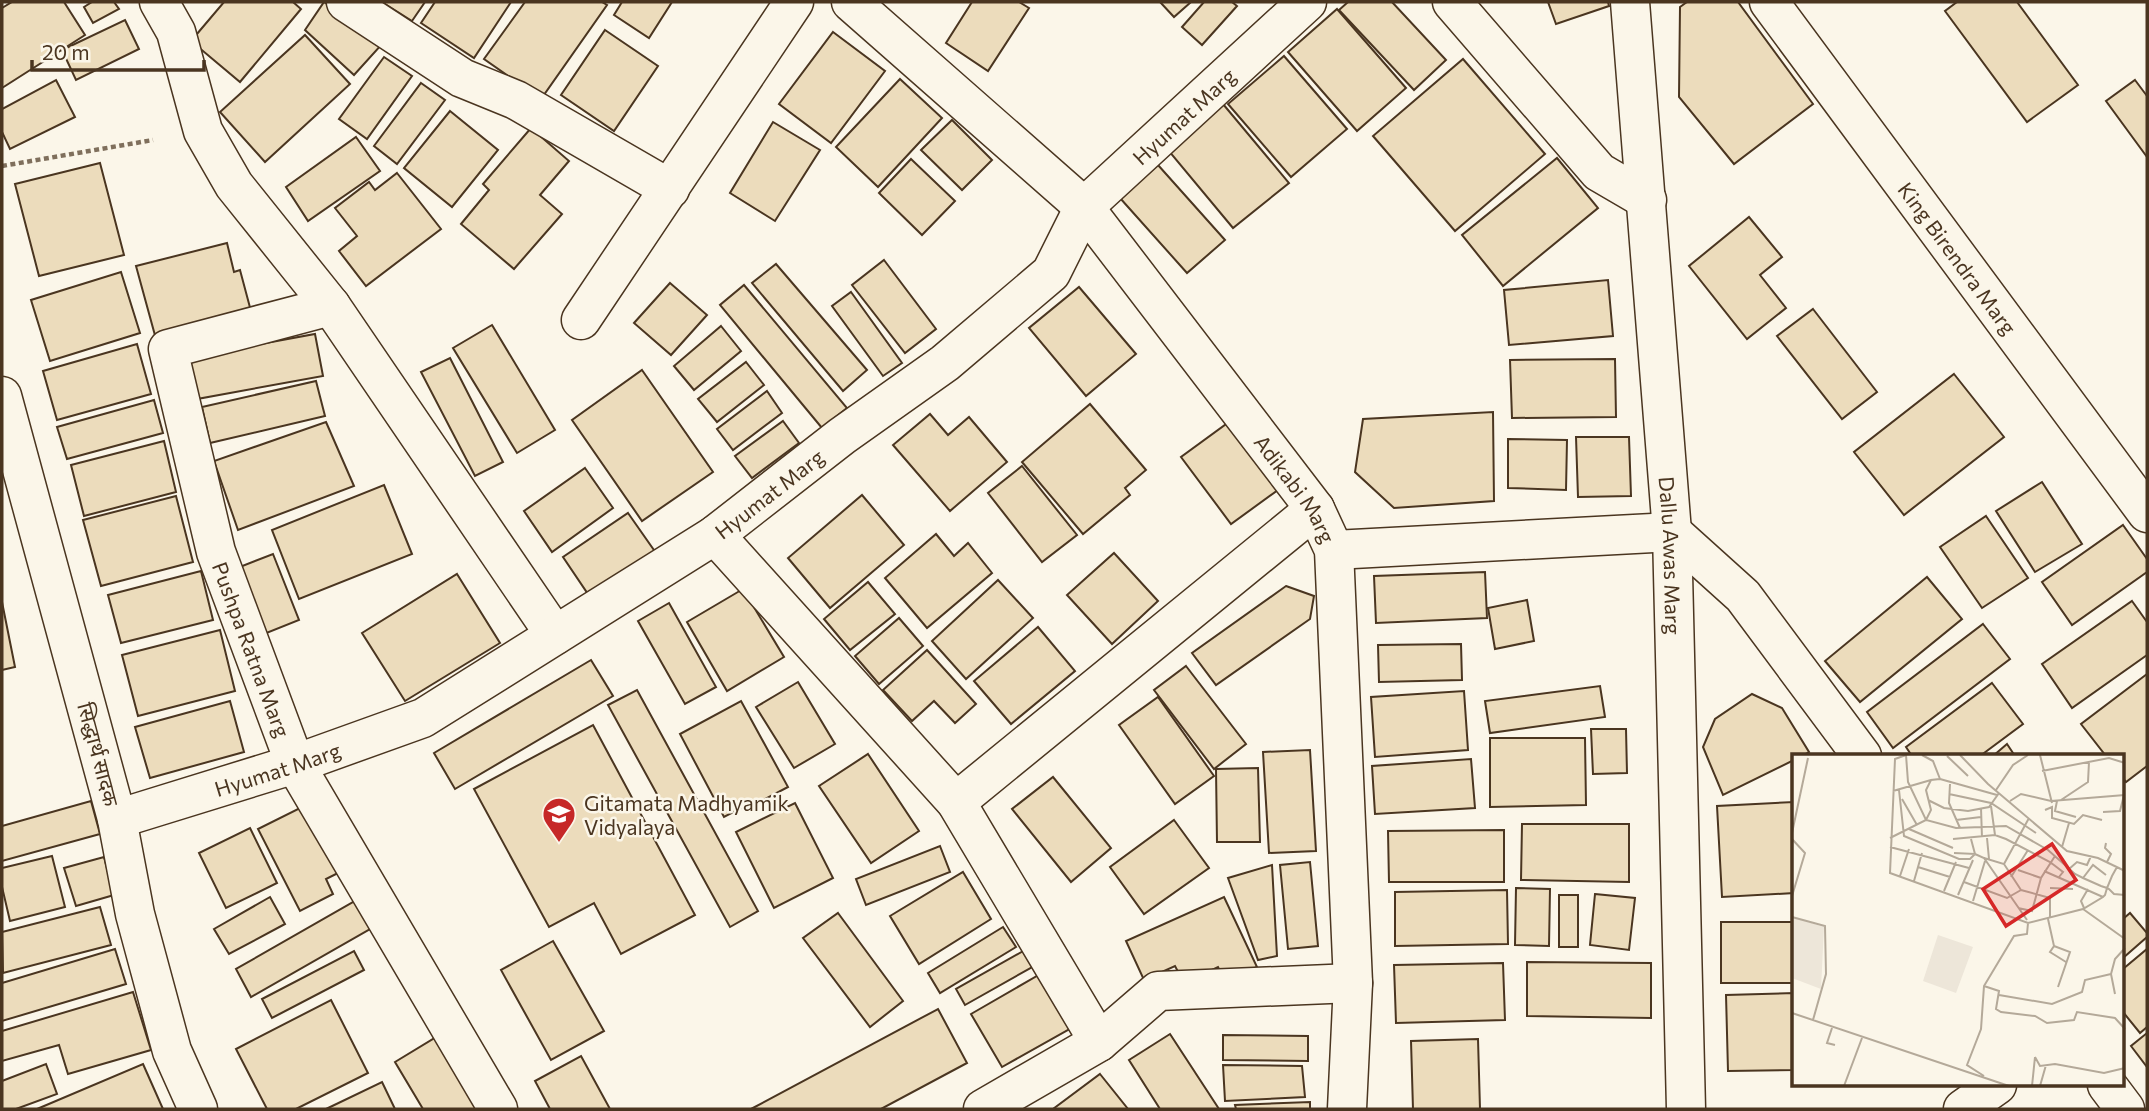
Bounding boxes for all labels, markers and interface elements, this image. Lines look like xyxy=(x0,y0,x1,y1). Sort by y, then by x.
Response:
scale bar xyxy=(32,28,203,72)
text: 20 m xyxy=(42,39,90,64)
street label: Hyumat Marg xyxy=(1127,62,1240,169)
street label: King Birendra Marg xyxy=(1894,177,2023,339)
street label: Adikabi Marg xyxy=(1250,429,1341,547)
street label: Hyumat Marg xyxy=(709,443,828,543)
street label: Dallu Awas Marg xyxy=(1655,475,1687,635)
street label: Pushpa Ratna Marg xyxy=(208,558,296,740)
street label: सिद्धार्थ सादक xyxy=(73,699,125,809)
street label: Hyumat Marg xyxy=(211,736,344,801)
inset map xyxy=(1792,754,2124,1086)
place label: Gitamata Madhyamik Vidyalaya xyxy=(584,790,789,839)
school or university icon: Gitamata Madhyamik Vidyalaya xyxy=(540,795,578,844)

